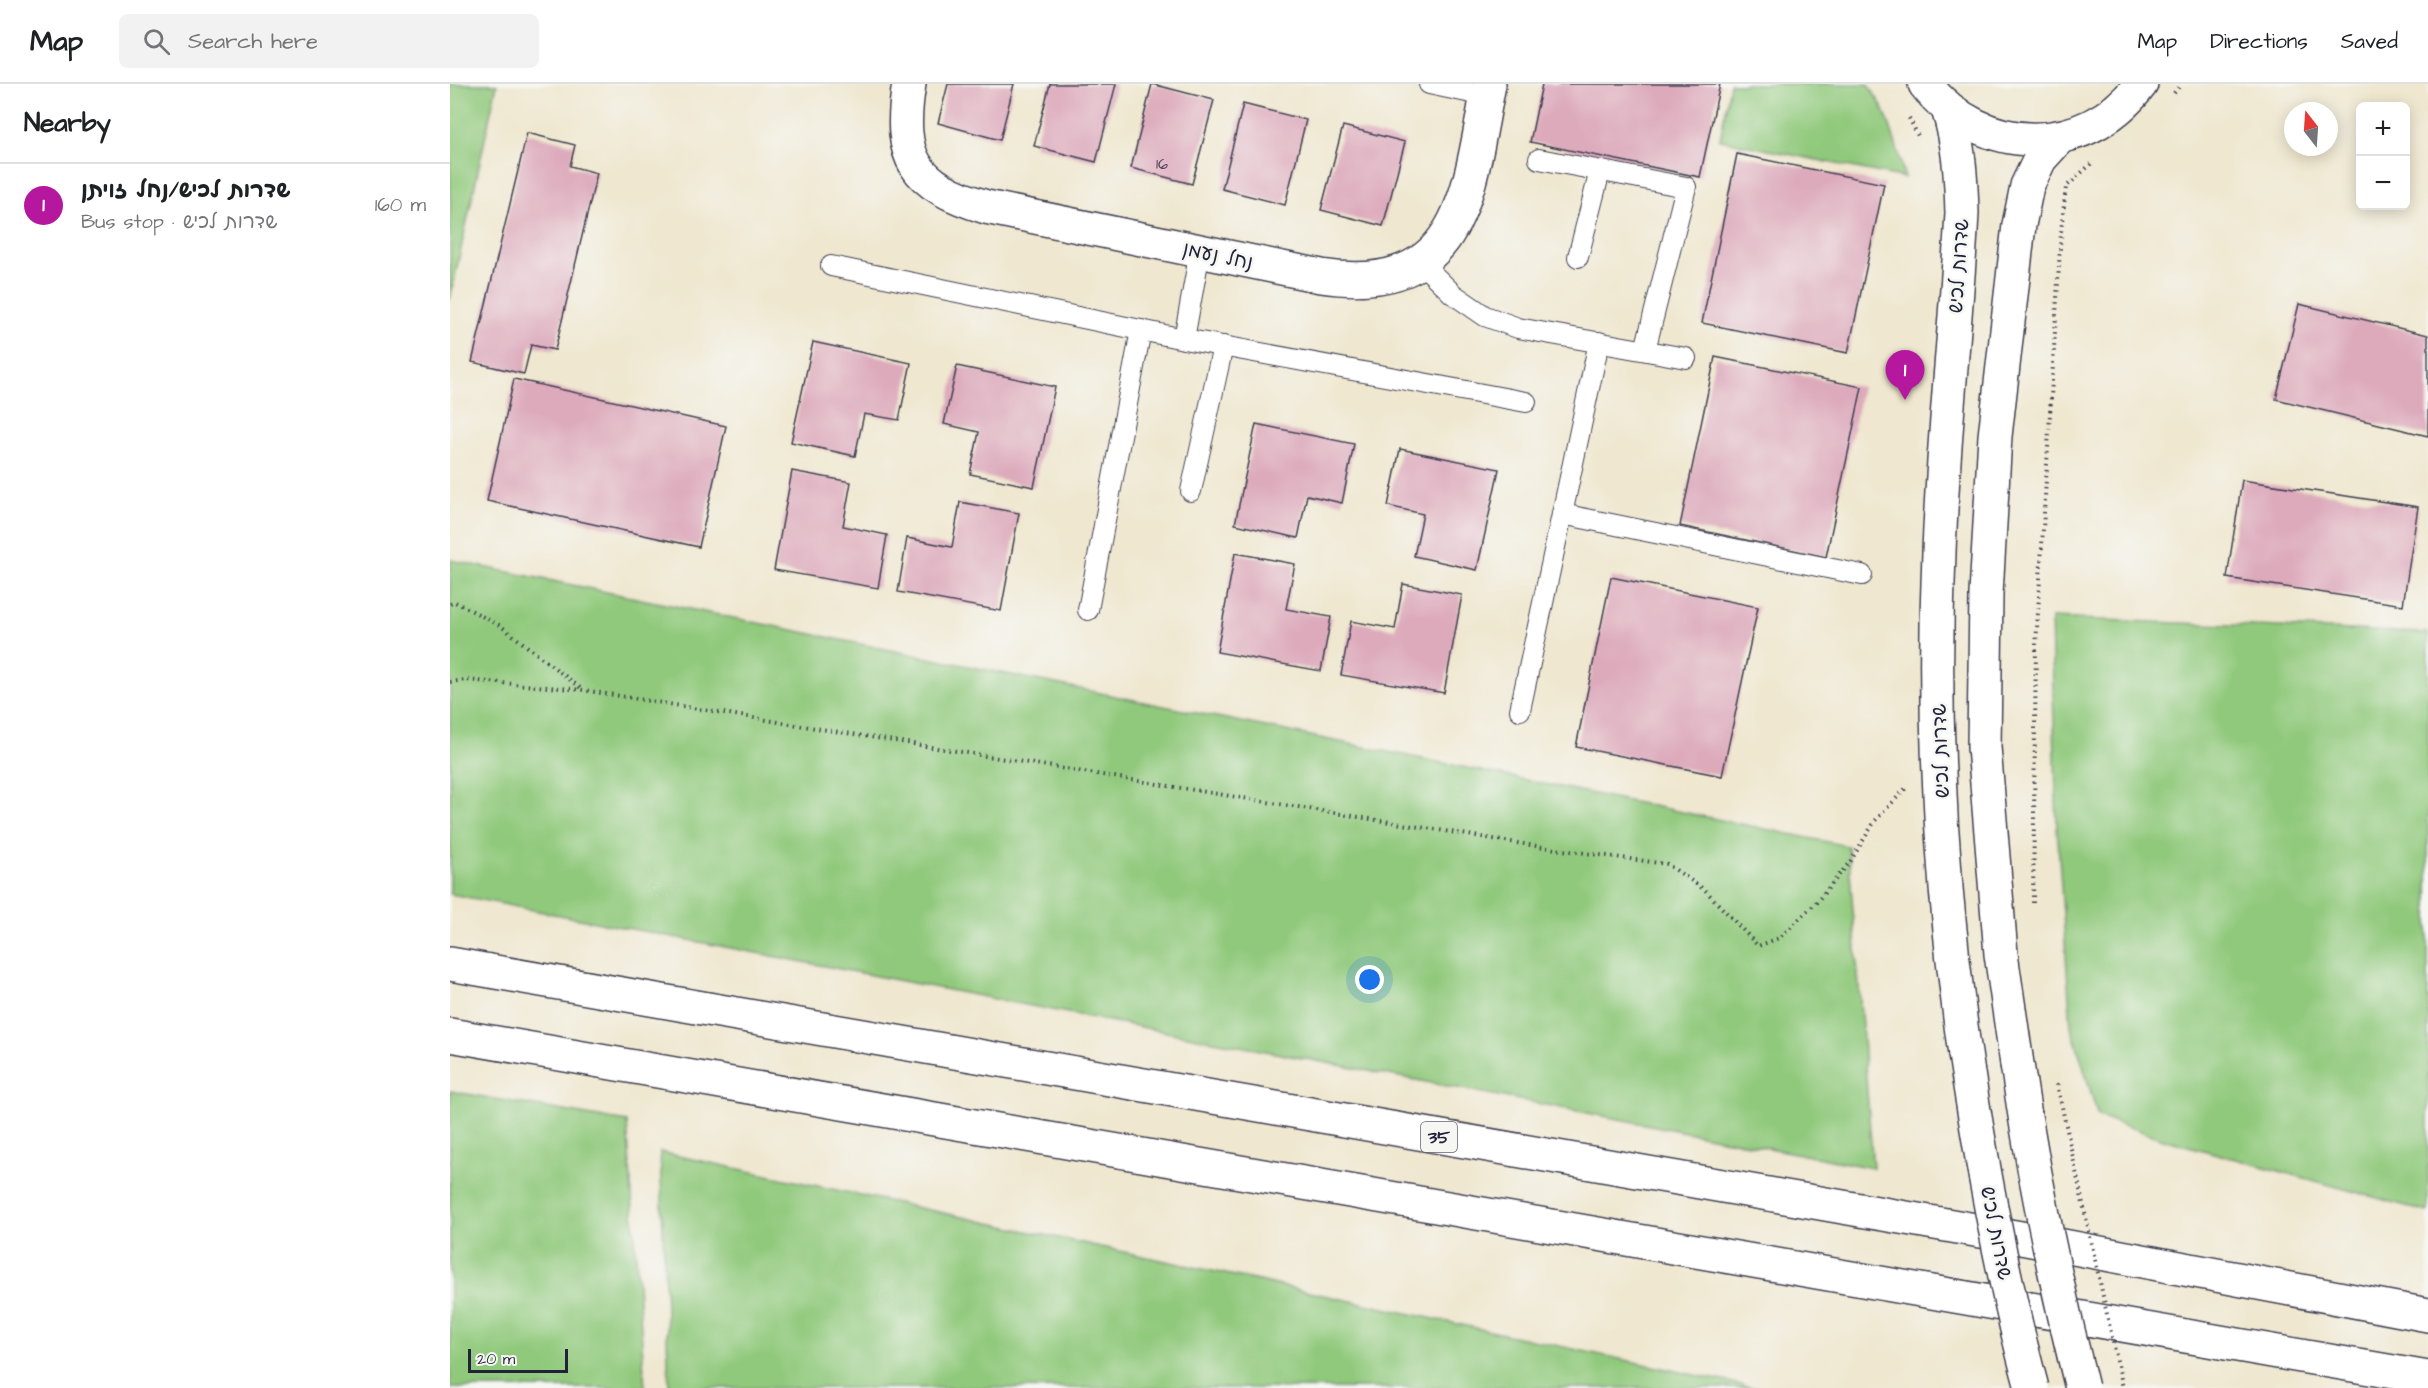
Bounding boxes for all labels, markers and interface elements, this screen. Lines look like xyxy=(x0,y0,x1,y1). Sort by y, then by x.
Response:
search box xyxy=(119,14,539,68)
text: Map xyxy=(30,22,83,61)
icon: search xyxy=(140,25,173,58)
text: Search here xyxy=(188,26,318,57)
text: Map xyxy=(2137,27,2177,56)
text: Directions xyxy=(2210,27,2308,56)
text: Saved xyxy=(2341,27,2398,56)
north arrow xyxy=(2284,102,2338,156)
map controls xyxy=(2356,102,2410,210)
button: + xyxy=(2356,102,2410,156)
text: Nearby xyxy=(24,105,111,141)
house number: 16 xyxy=(1156,153,1168,175)
button: − xyxy=(2356,156,2410,210)
text: שדרות לכיש/נחל זויתן xyxy=(81,175,291,206)
text: 1 xyxy=(42,191,45,219)
text: 160 m xyxy=(375,191,426,219)
text: Bus stop · שדרות לכיש xyxy=(81,208,278,236)
street label: שדרות לכיש xyxy=(1942,218,1976,314)
street label: נחל נעמן xyxy=(1180,235,1256,277)
pin: 1 xyxy=(1886,350,1924,400)
street label: שדרות לכיש xyxy=(1925,703,1957,799)
your location xyxy=(1355,965,1384,994)
road number: 35 xyxy=(1421,1122,1457,1152)
street label: שדרות לכיש xyxy=(1973,1184,2019,1282)
scale bar xyxy=(468,1346,568,1374)
text: 20 m xyxy=(477,1348,515,1370)

